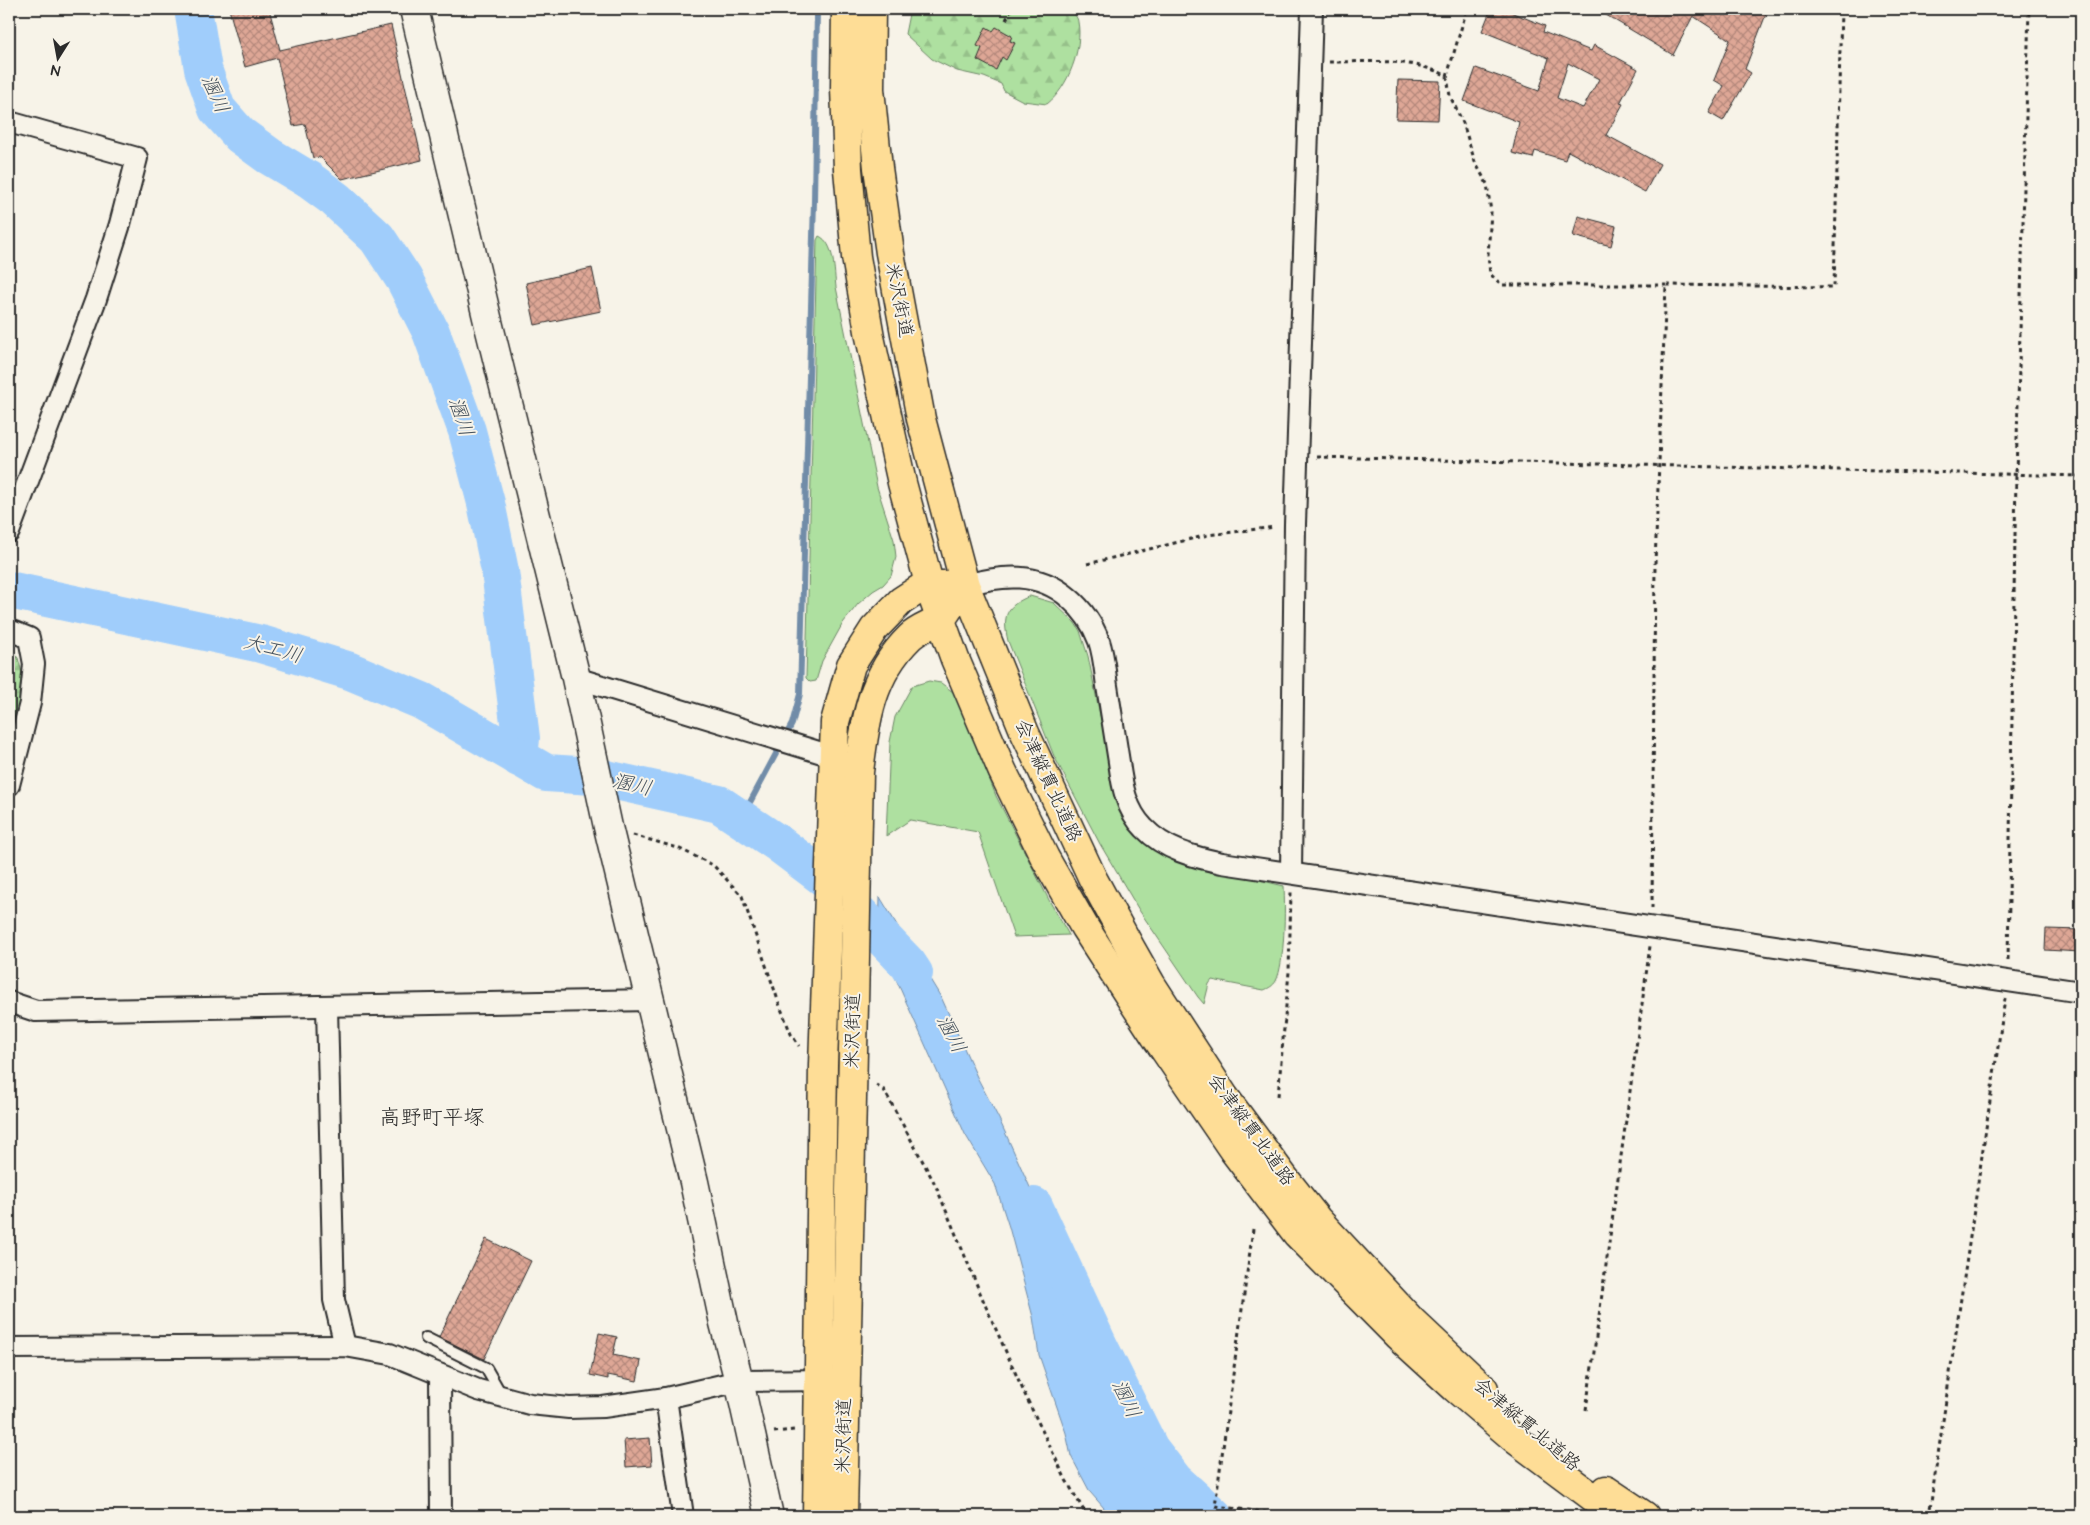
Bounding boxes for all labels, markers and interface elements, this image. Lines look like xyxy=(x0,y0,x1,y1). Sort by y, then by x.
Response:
north arrow xyxy=(32,32,82,82)
text: N xyxy=(49,59,62,80)
water label: 溷川 xyxy=(194,70,236,118)
street label: 米沢街道 xyxy=(878,260,920,340)
water label: 溷川 xyxy=(442,394,480,440)
water label: 大工川 xyxy=(240,628,306,670)
street label: 会津縦貫北道路 xyxy=(1008,715,1088,847)
water label: 溷川 xyxy=(609,767,655,803)
street label: 米沢街道 xyxy=(839,993,867,1069)
water label: 溷川 xyxy=(929,1010,973,1058)
street label: 会津縦貫北道路 xyxy=(1201,1068,1301,1192)
district label: 高野町平塚 xyxy=(380,1103,485,1132)
street label: 会津縦貫北道路 xyxy=(1467,1372,1587,1478)
water label: 溷川 xyxy=(1105,1375,1147,1423)
street label: 米沢街道 xyxy=(830,1398,858,1474)

